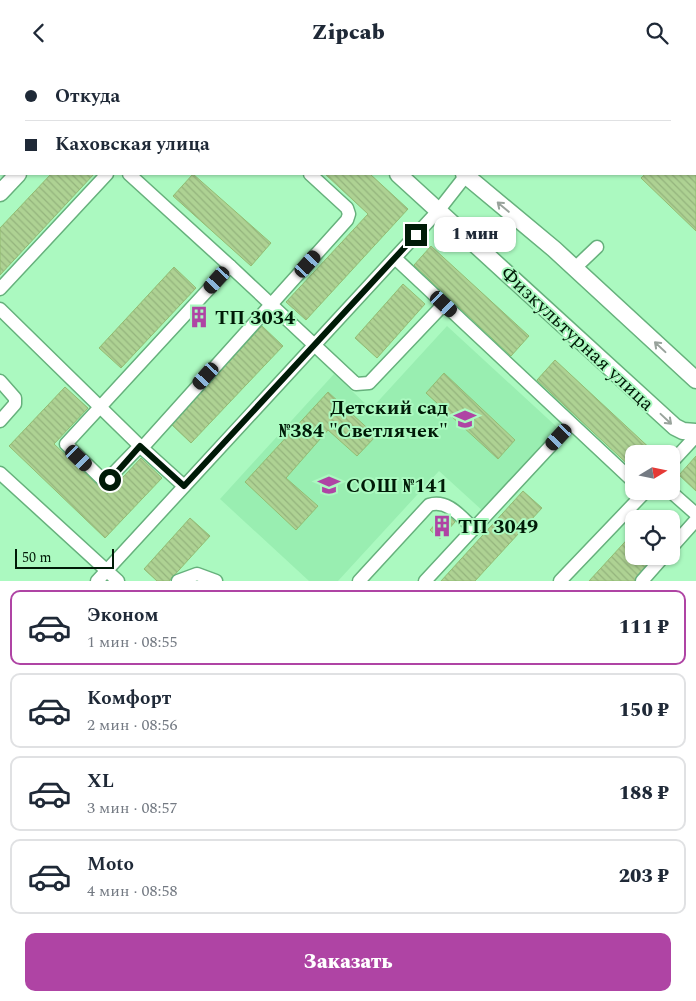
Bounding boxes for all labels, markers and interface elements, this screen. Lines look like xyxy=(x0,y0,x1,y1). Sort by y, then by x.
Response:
text: Zipcab xyxy=(311,16,385,49)
icon: back xyxy=(25,19,53,47)
icon: search xyxy=(643,19,671,47)
text: Откуда xyxy=(55,82,120,111)
text: Каховская улица xyxy=(55,130,210,159)
one-way arrow xyxy=(497,201,510,212)
callout: 1 мин xyxy=(434,217,516,253)
text: 1 мин xyxy=(452,222,498,246)
route end xyxy=(405,224,427,246)
car xyxy=(292,248,323,280)
street label: Физкультурная улица xyxy=(494,259,661,418)
car xyxy=(201,264,232,296)
car xyxy=(427,288,460,320)
place label: ТП 3034 xyxy=(215,303,295,333)
building icon: ТП 3034 xyxy=(186,304,212,330)
one-way arrow xyxy=(654,341,667,353)
car xyxy=(190,360,221,392)
place label: Детский сад №384 "Светлячек" xyxy=(279,393,448,446)
school or university icon: Детский сад №384 "Светлячек" xyxy=(452,406,478,432)
one-way arrow xyxy=(660,413,673,425)
car xyxy=(543,421,574,453)
car xyxy=(62,442,95,474)
north arrow xyxy=(625,445,680,500)
map controls xyxy=(625,445,680,565)
route start xyxy=(99,469,121,491)
place label: СОШ №141 xyxy=(346,471,448,501)
school or university icon: СОШ №141 xyxy=(316,472,342,498)
button: locate xyxy=(625,510,680,565)
place label: ТП 3049 xyxy=(458,512,538,542)
building icon: ТП 3049 xyxy=(429,513,455,539)
scale bar xyxy=(15,546,114,569)
text: 50 m xyxy=(22,547,52,568)
text: Эконом xyxy=(87,601,158,630)
icon: car xyxy=(27,605,72,650)
text: 111 ₽ xyxy=(619,613,669,642)
text: 1 мин · 08:55 xyxy=(87,630,177,654)
text: Комфорт xyxy=(87,684,171,713)
icon: car xyxy=(27,688,72,733)
text: 150 ₽ xyxy=(619,696,669,725)
text: 2 мин · 08:56 xyxy=(87,713,177,737)
text: XL xyxy=(87,767,114,796)
icon: car xyxy=(27,771,72,816)
text: 188 ₽ xyxy=(619,779,669,808)
text: 3 мин · 08:57 xyxy=(87,796,177,820)
text: Moto xyxy=(87,850,134,879)
icon: car xyxy=(27,854,72,899)
text: 203 ₽ xyxy=(619,862,669,891)
text: 4 мин · 08:58 xyxy=(87,879,177,903)
button: Заказать xyxy=(25,933,671,991)

